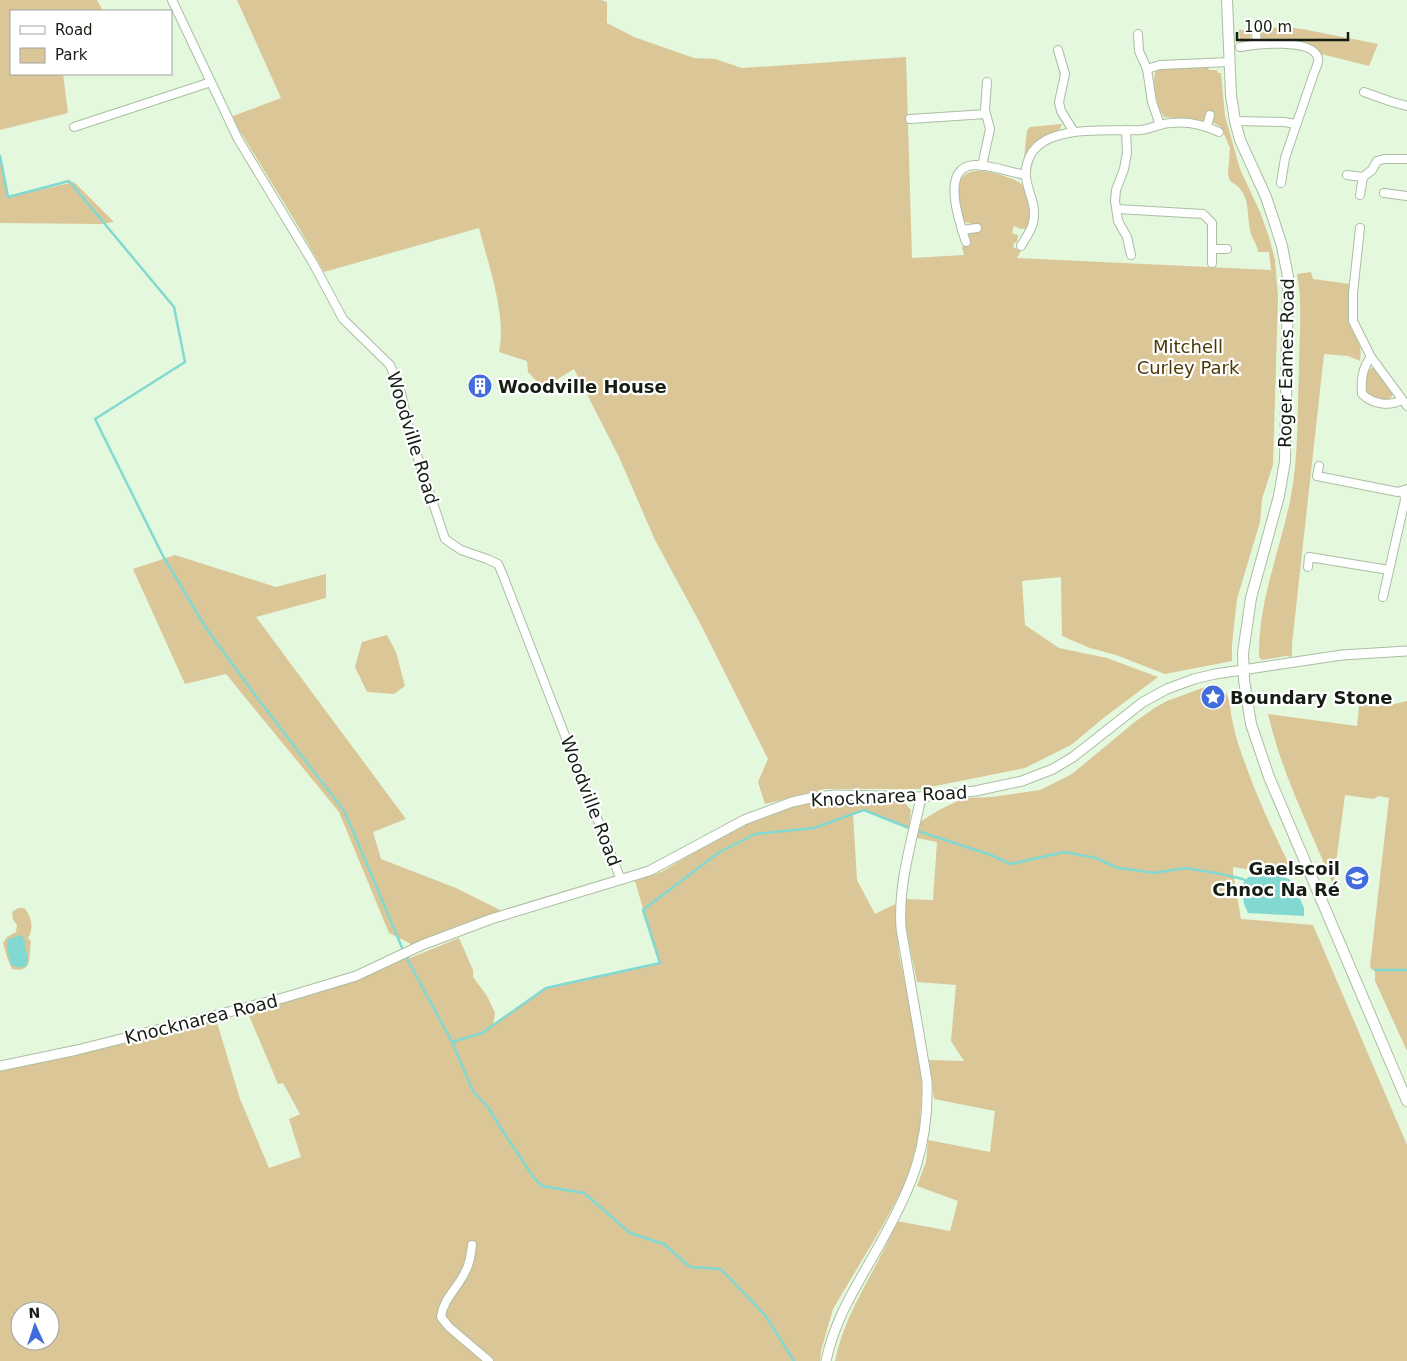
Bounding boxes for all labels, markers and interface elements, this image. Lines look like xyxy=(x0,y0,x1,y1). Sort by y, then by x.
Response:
legend xyxy=(10,10,172,75)
scale bar xyxy=(1237,10,1348,42)
text: 100 m xyxy=(1244,18,1292,36)
text: Road xyxy=(55,21,93,39)
text: Park xyxy=(55,46,88,64)
street label: Roger Eames Road xyxy=(1274,278,1298,448)
park label: Mitchell Curley Park xyxy=(1137,336,1240,378)
street label: Woodville Road xyxy=(383,369,443,507)
building icon: Woodville House xyxy=(467,373,493,399)
place label: Woodville House xyxy=(498,376,667,397)
place icon: Boundary Stone xyxy=(1200,684,1226,710)
place label: Boundary Stone xyxy=(1230,687,1393,708)
street label: Woodville Road xyxy=(557,733,625,869)
street label: Knocknarea Road xyxy=(810,781,968,811)
place label: Gaelscoil Chnoc Na Ré xyxy=(1212,858,1340,900)
school or university icon: Gaelscoil Chnoc Na Ré xyxy=(1344,865,1370,891)
street label: Knocknarea Road xyxy=(122,990,280,1048)
north arrow xyxy=(10,1301,60,1351)
text: N xyxy=(28,1305,41,1321)

